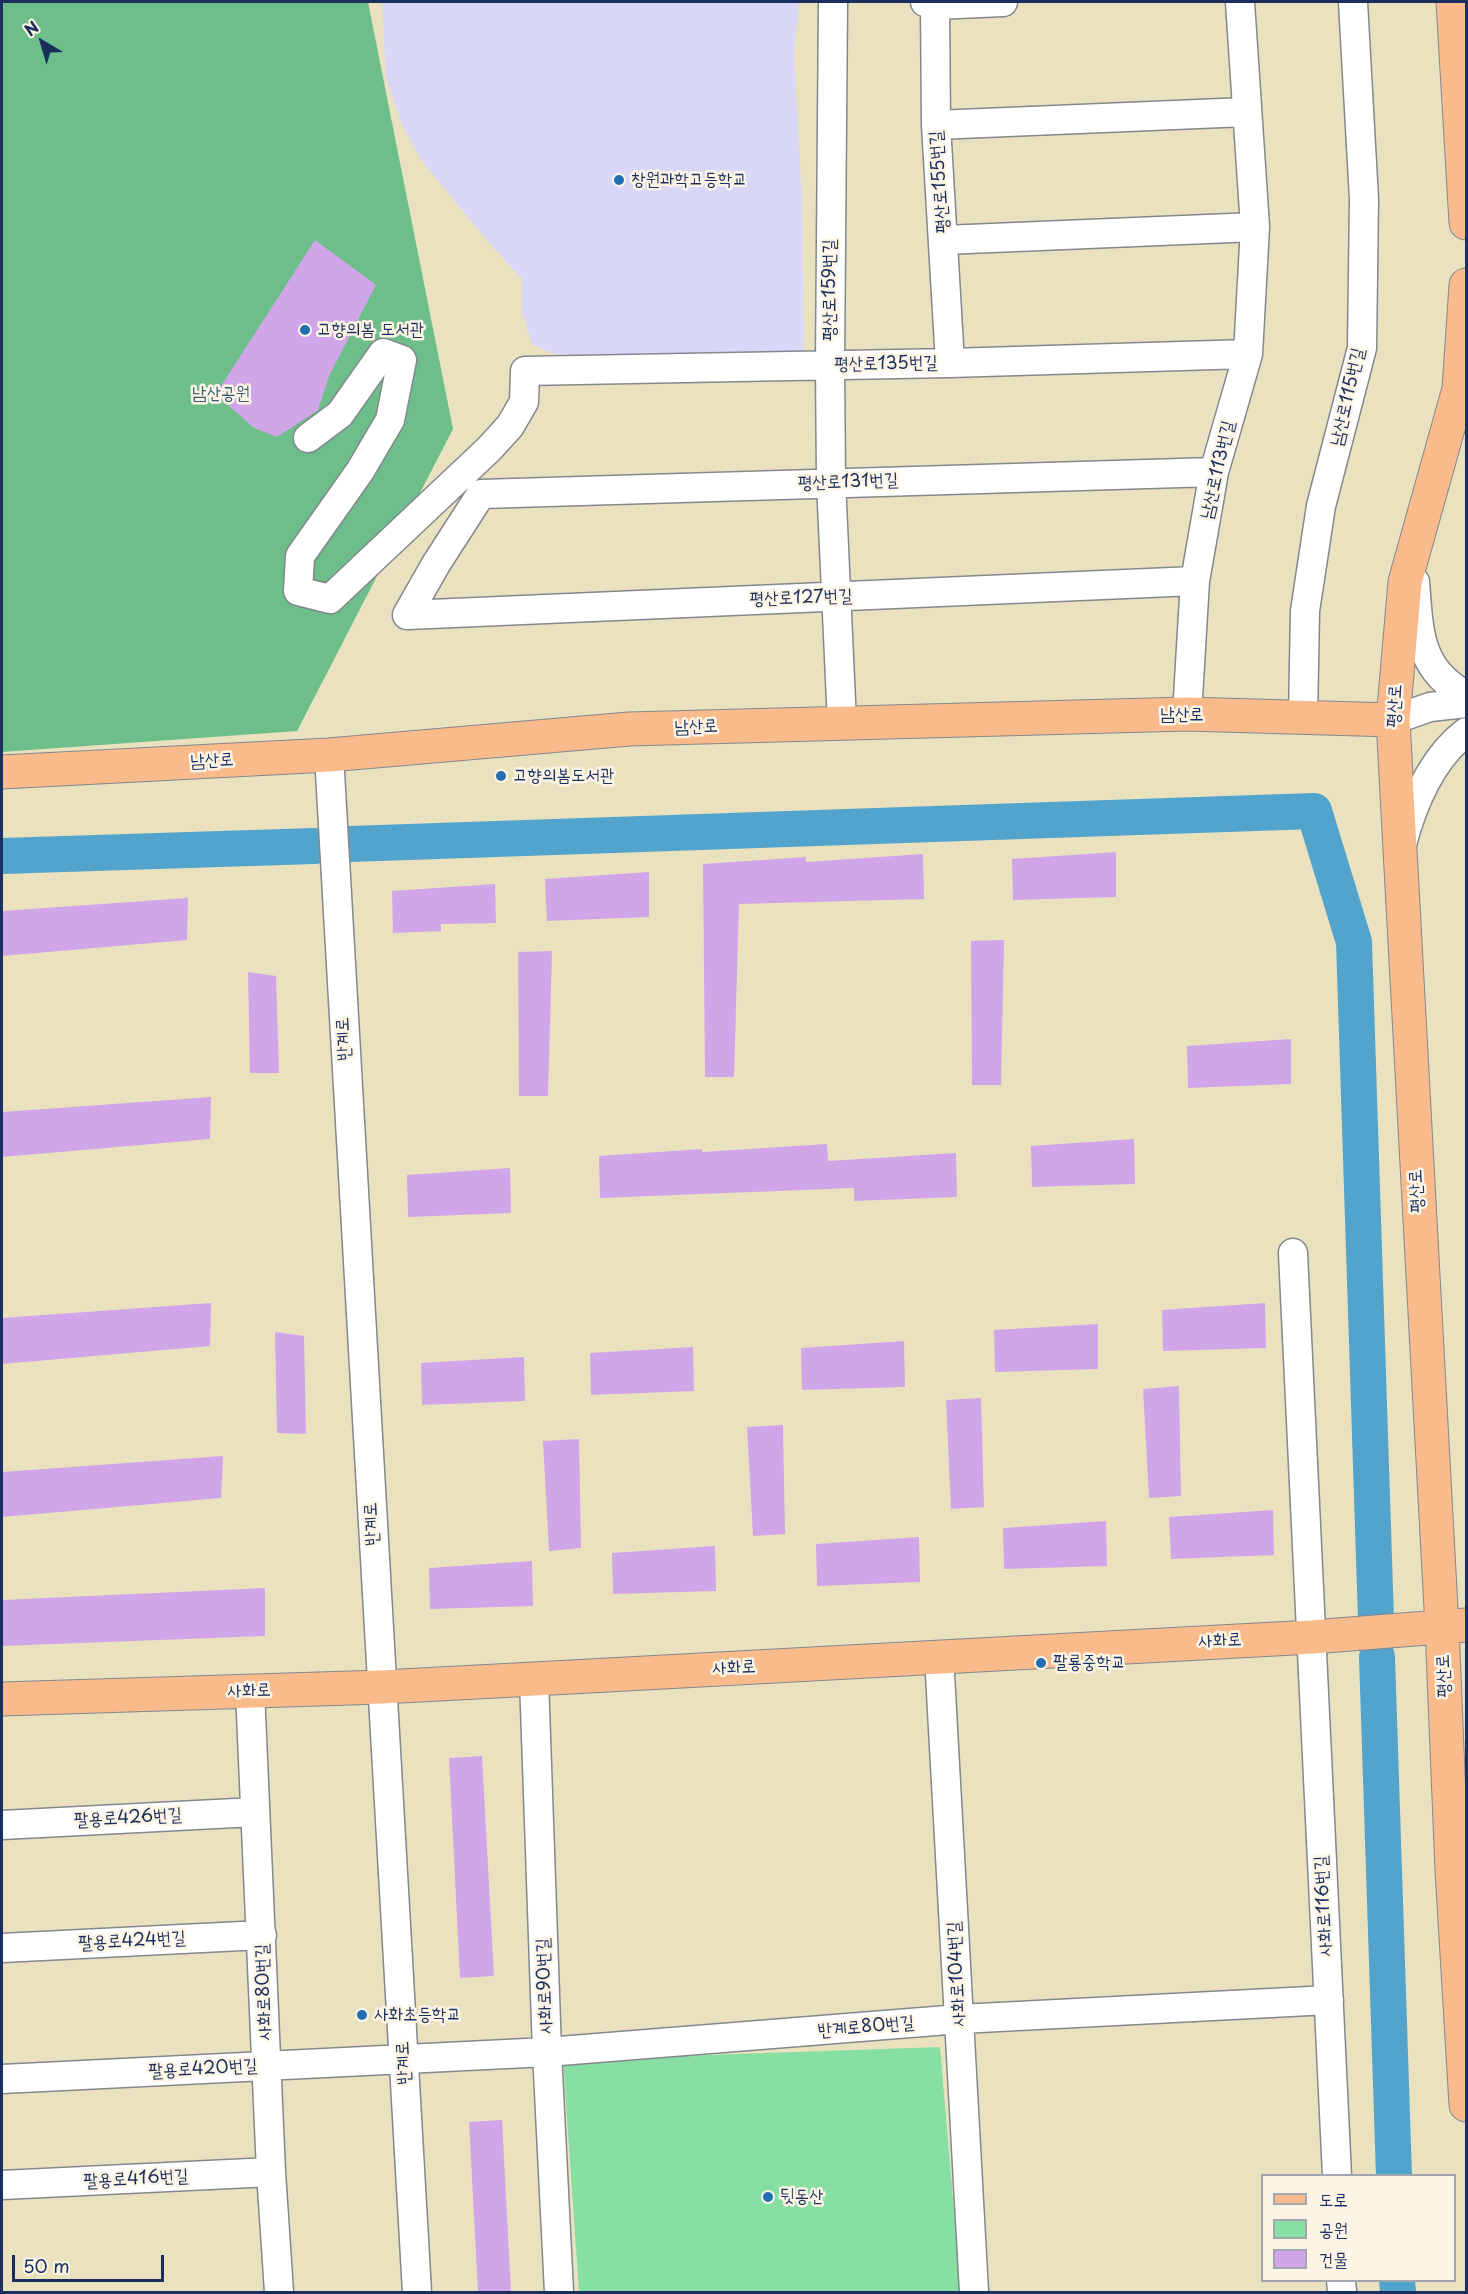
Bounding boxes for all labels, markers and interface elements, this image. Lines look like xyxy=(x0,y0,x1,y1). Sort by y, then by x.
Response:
north arrow xyxy=(12,12,72,72)
text: N xyxy=(19,14,43,41)
street label: 평산로155번길 xyxy=(926,130,954,234)
place label: 창원과학고등학교 xyxy=(631,169,747,191)
marker: 창원과학고등학교 xyxy=(612,173,626,187)
street label: 평산로159번길 xyxy=(819,239,841,341)
place label: 고향의봄 도서관 xyxy=(317,319,424,341)
marker: 고향의봄 도서관 xyxy=(298,323,312,337)
street label: 남산로115번길 xyxy=(1326,346,1370,448)
street label: 평산로135번길 xyxy=(834,352,938,376)
park label: 남산공원 xyxy=(192,383,250,405)
street label: 남산로113번길 xyxy=(1196,419,1240,521)
street label: 평산로131번길 xyxy=(797,469,899,495)
street label: 평산로127번길 xyxy=(749,585,853,611)
street label: 평산로 xyxy=(1383,684,1407,728)
street label: 남산로 xyxy=(1160,704,1204,726)
street label: 남산로 xyxy=(674,715,718,739)
street label: 남산로 xyxy=(190,749,234,773)
place label: 고향의봄도서관 xyxy=(513,765,614,787)
marker: 고향의봄도서관 xyxy=(494,769,508,783)
street label: 반계로 xyxy=(332,1017,356,1061)
street label: 평산로 xyxy=(1405,1169,1429,1213)
street label: 반계로 xyxy=(360,1502,384,1546)
street label: 사화로 xyxy=(1198,1629,1242,1653)
place label: 팔룡중학교 xyxy=(1053,1652,1125,1674)
street label: 평산로 xyxy=(1432,1654,1456,1698)
street label: 사화로 xyxy=(712,1656,756,1680)
marker: 팔룡중학교 xyxy=(1034,1656,1048,1670)
street label: 사화로 xyxy=(227,1679,271,1703)
street label: 팔용로426번길 xyxy=(73,1804,183,1832)
street label: 사화로116번길 xyxy=(1311,1855,1337,1957)
street label: 사화로104번길 xyxy=(943,1921,971,2027)
street label: 팔용로424번길 xyxy=(78,1927,186,1955)
street label: 사화로90번길 xyxy=(533,1938,557,2034)
street label: 사화로80번길 xyxy=(252,1943,276,2041)
place label: 사화초등학교 xyxy=(374,2004,461,2026)
marker: 사화초등학교 xyxy=(355,2008,369,2022)
street label: 반계로80번길 xyxy=(817,2012,915,2042)
street label: 반계로 xyxy=(392,2041,416,2085)
street label: 팔용로420번길 xyxy=(148,2055,258,2083)
street label: 팔용로416번길 xyxy=(83,2165,189,2193)
legend xyxy=(1261,2174,1456,2282)
text: 도로 xyxy=(1319,2185,1348,2212)
place label: 뒷동산 xyxy=(780,2186,823,2208)
marker: 뒷동산 xyxy=(761,2190,775,2204)
text: 공원 xyxy=(1319,2215,1348,2242)
scale bar xyxy=(15,2243,166,2281)
text: 건물 xyxy=(1319,2245,1348,2272)
text: 50 m xyxy=(23,2252,70,2279)

